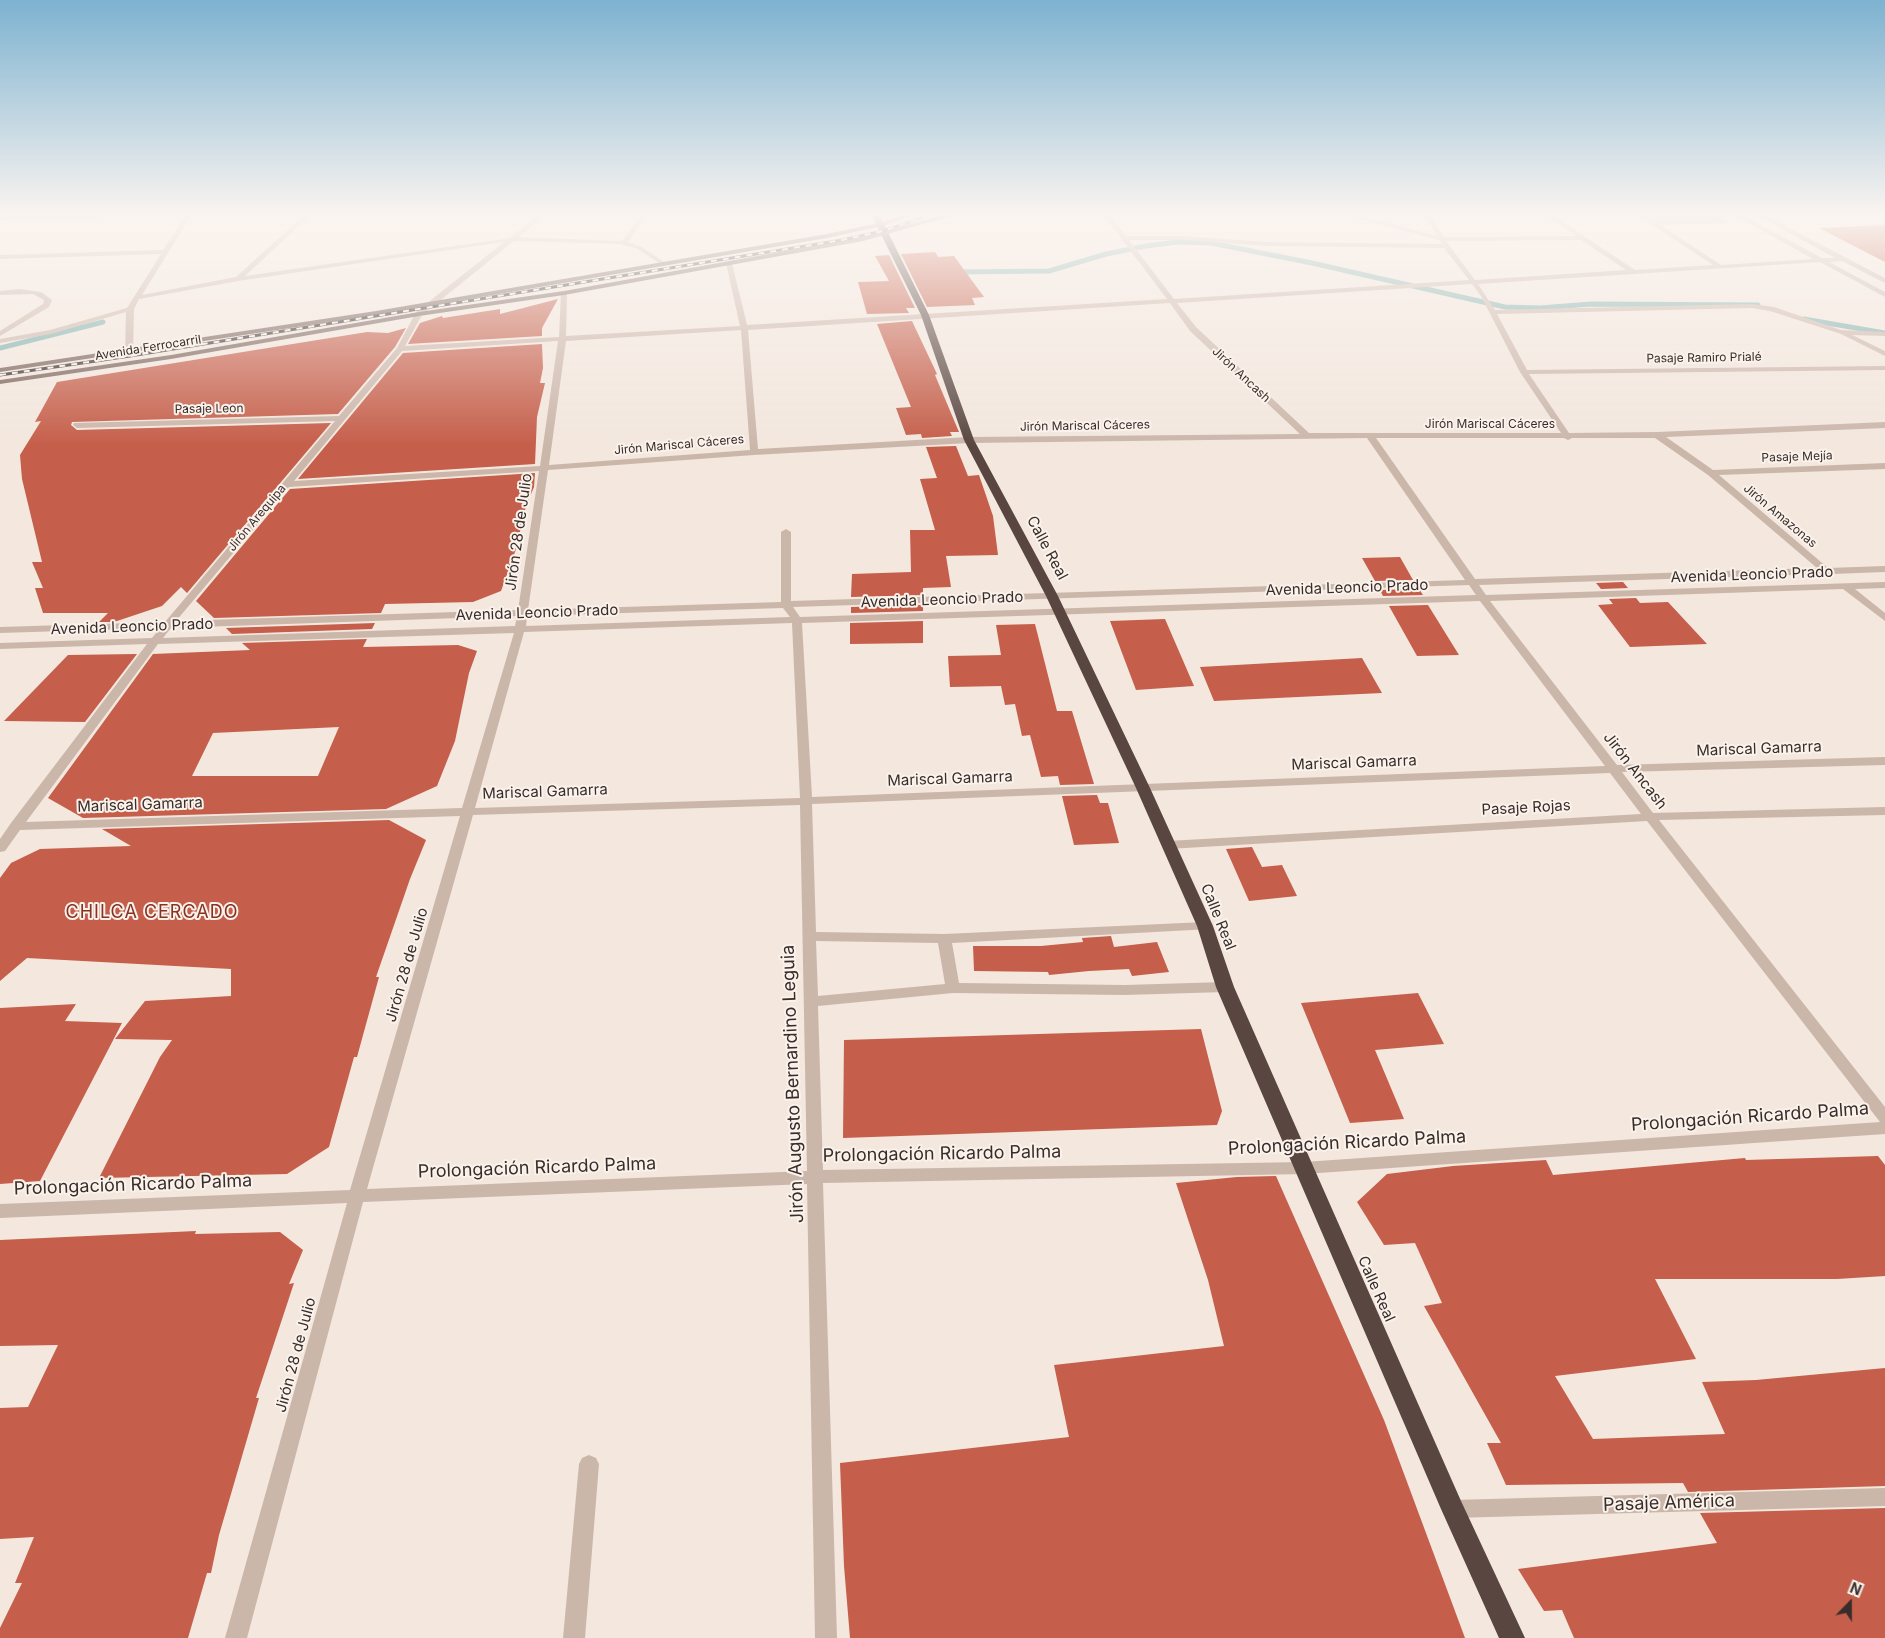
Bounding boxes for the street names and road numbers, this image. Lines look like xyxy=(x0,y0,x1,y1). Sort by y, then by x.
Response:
street label: Avenida Ferrocarril xyxy=(94,333,202,363)
street label: Jirón Ancash xyxy=(1209,344,1273,406)
street label: Pasaje Ramiro Prialé xyxy=(1646,350,1762,366)
street label: Pasaje Leon xyxy=(174,401,244,417)
street label: Jirón Mariscal Cáceres xyxy=(1425,417,1555,431)
street label: Jirón Mariscal Cáceres xyxy=(1020,418,1150,434)
street label: Jirón Mariscal Cáceres xyxy=(613,432,745,458)
street label: Pasaje Mejía xyxy=(1761,449,1833,465)
street label: Jirón 28 de Julio xyxy=(502,472,536,592)
street label: Jirón Amazonas xyxy=(1740,481,1820,551)
street label: Jirón Arequipa xyxy=(225,482,289,554)
street label: Calle Real xyxy=(1023,513,1071,583)
street label: Avenida Leoncio Prado xyxy=(1670,563,1834,587)
street label: Avenida Leoncio Prado xyxy=(1265,576,1429,600)
street label: Avenida Leoncio Prado xyxy=(860,588,1024,612)
street label: Avenida Leoncio Prado xyxy=(455,601,619,625)
street label: Avenida Leoncio Prado xyxy=(50,615,214,639)
street label: Jirón Ancash xyxy=(1599,729,1671,813)
street label: Mariscal Gamarra xyxy=(1696,738,1822,760)
street label: Mariscal Gamarra xyxy=(1291,752,1417,774)
street label: Mariscal Gamarra xyxy=(887,768,1013,790)
street label: Mariscal Gamarra xyxy=(482,781,608,803)
street label: Mariscal Gamarra xyxy=(77,794,203,816)
street label: Pasaje Rojas xyxy=(1481,797,1571,819)
street label: Calle Real xyxy=(1197,881,1239,953)
street label: Jirón 28 de Julio xyxy=(382,906,432,1024)
street label: Jirón Augusto Bernardino Leguia xyxy=(777,944,809,1224)
street label: Prolongación Ricardo Palma xyxy=(1630,1098,1870,1136)
street label: Prolongación Ricardo Palma xyxy=(1227,1126,1467,1160)
street label: Prolongación Ricardo Palma xyxy=(823,1141,1061,1167)
street label: Prolongación Ricardo Palma xyxy=(417,1153,657,1183)
street label: Prolongación Ricardo Palma xyxy=(13,1170,253,1200)
street label: Calle Real xyxy=(1354,1253,1398,1325)
street label: Jirón 28 de Julio xyxy=(272,1296,320,1414)
street label: Pasaje América xyxy=(1603,1490,1735,1516)

